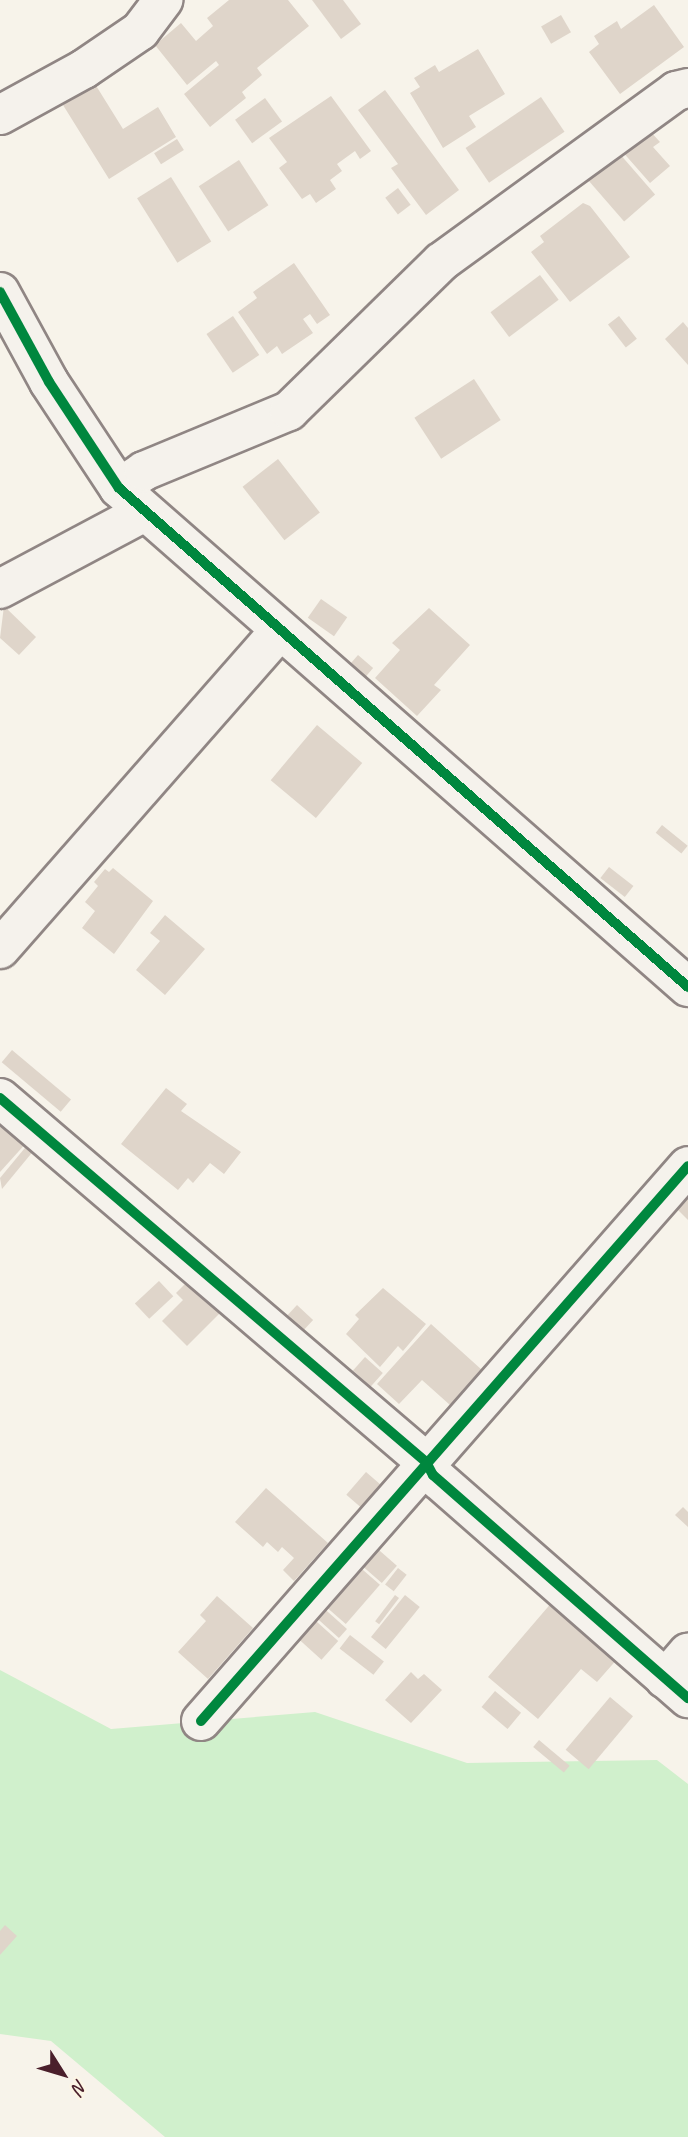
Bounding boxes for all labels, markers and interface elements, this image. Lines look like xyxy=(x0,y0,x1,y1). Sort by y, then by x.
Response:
north arrow xyxy=(28,2039,98,2109)
text: N xyxy=(67,2075,93,2099)

